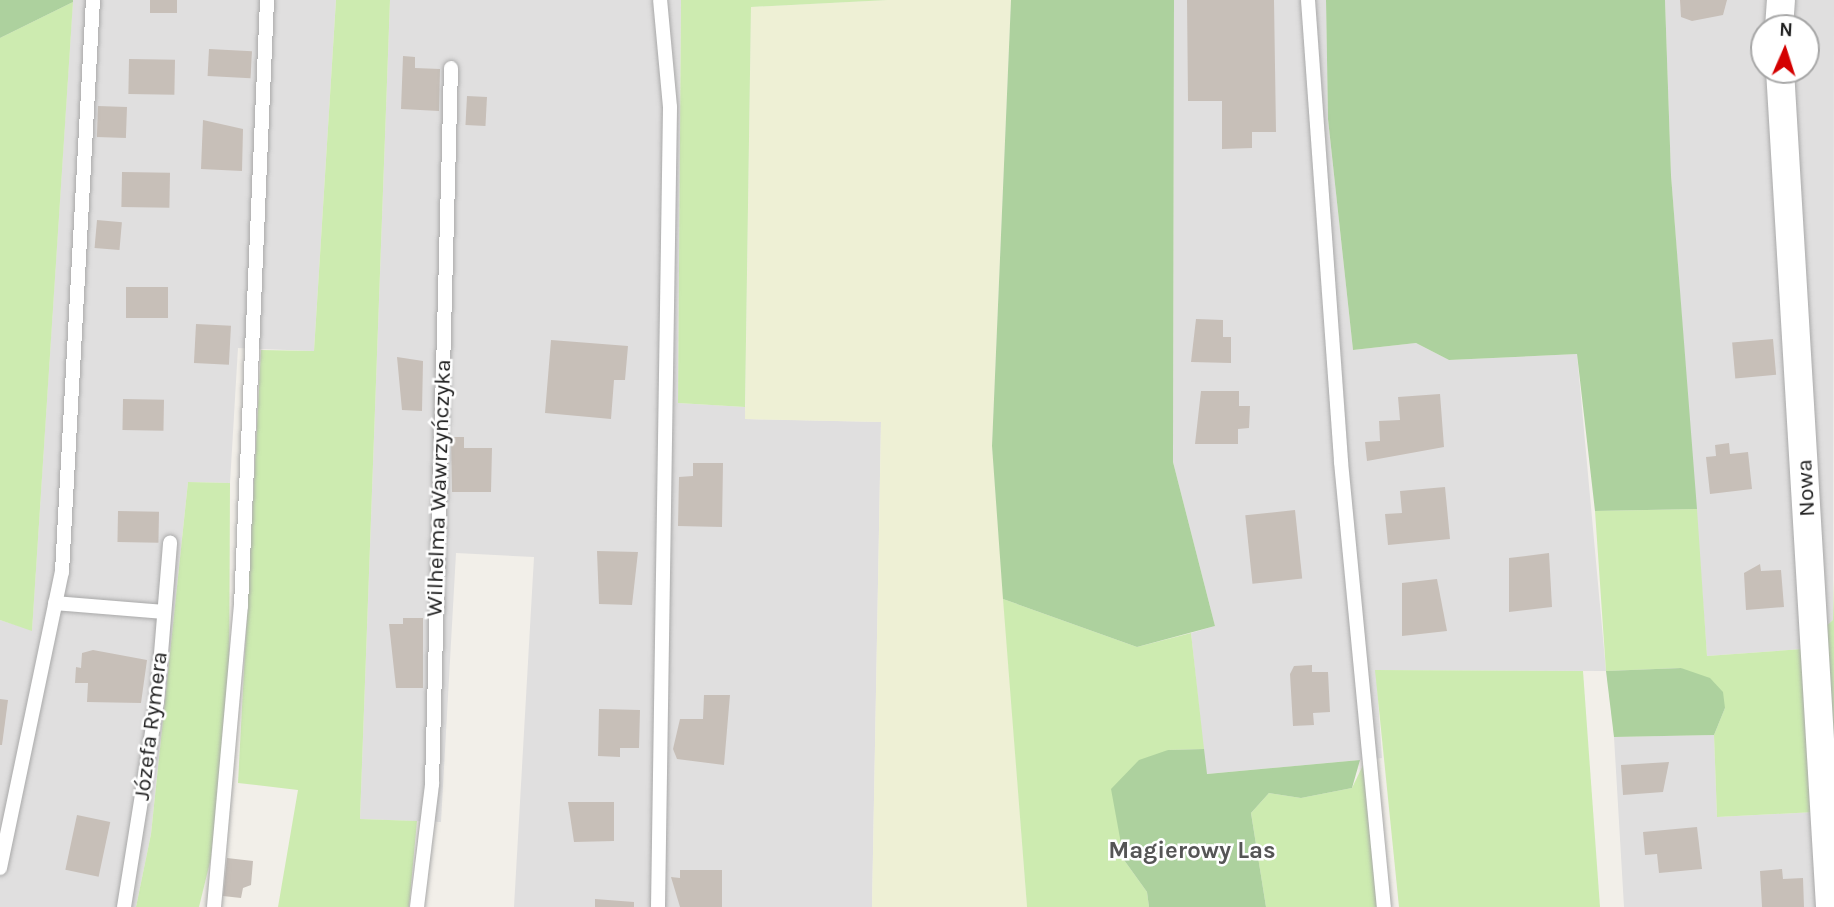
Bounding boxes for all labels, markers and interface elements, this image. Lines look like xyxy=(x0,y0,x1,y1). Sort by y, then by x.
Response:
north arrow xyxy=(1750,14,1820,84)
text: N xyxy=(1779,19,1793,41)
street label: Wilhelma Wawrzyńczyka xyxy=(421,359,457,617)
street label: Nowa xyxy=(1791,459,1821,517)
street label: Józefa Rymera xyxy=(128,650,174,802)
district label: Magierowy Las xyxy=(1108,837,1276,865)

